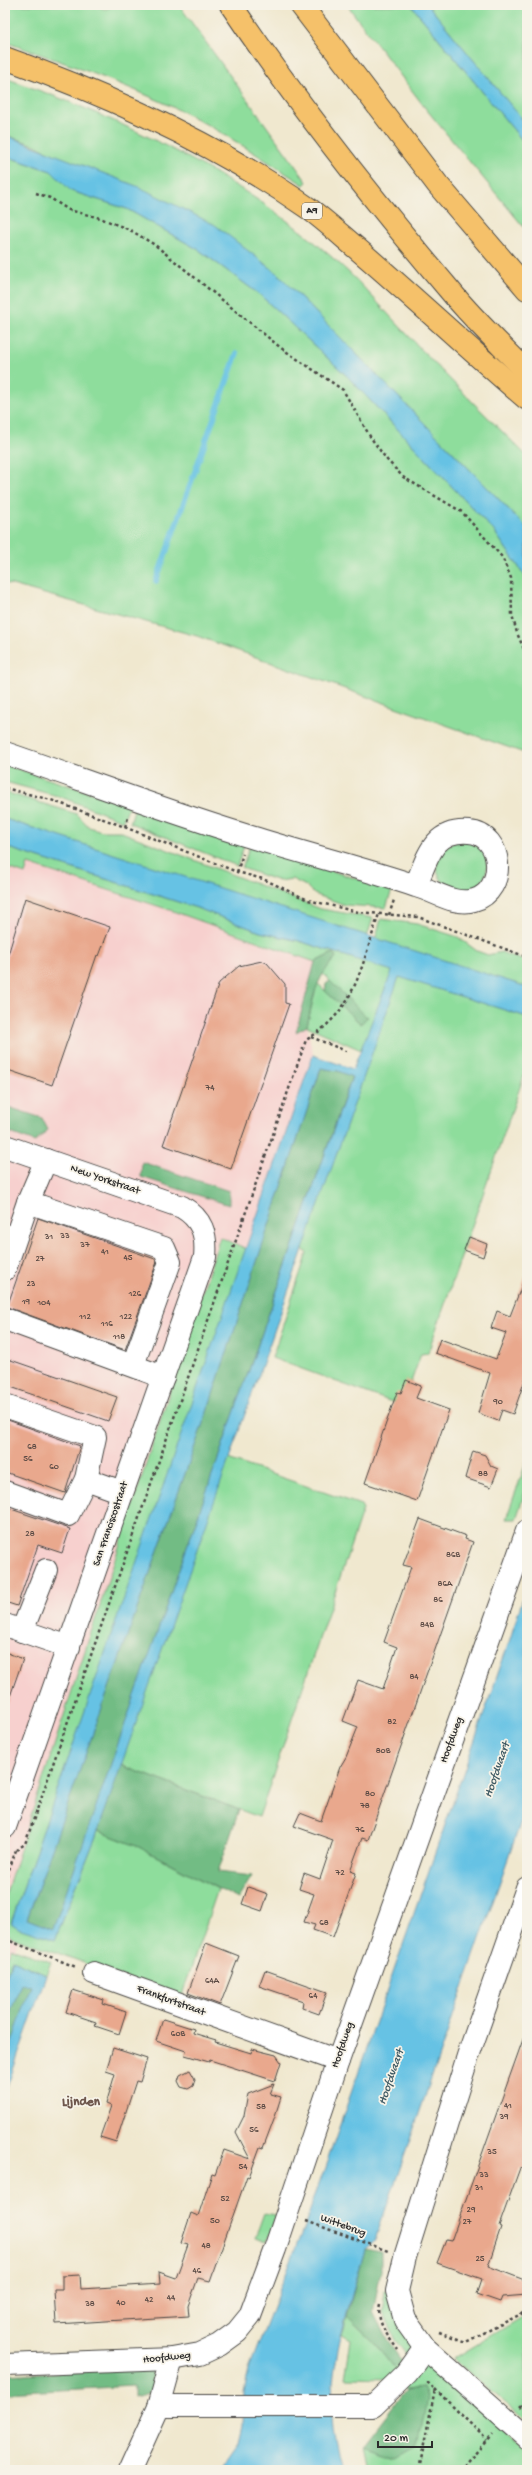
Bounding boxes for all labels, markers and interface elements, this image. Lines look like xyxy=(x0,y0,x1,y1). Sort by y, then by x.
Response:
road number: A9 xyxy=(302,203,322,219)
house number: 74 xyxy=(205,1083,215,1094)
street label: New Yorkstraat xyxy=(69,1162,143,1198)
house number: 33 xyxy=(59,1231,70,1242)
house number: 31 xyxy=(44,1232,54,1243)
house number: 37 xyxy=(79,1240,90,1251)
house number: 41 xyxy=(101,1247,109,1258)
house number: 45 xyxy=(124,1253,133,1264)
house number: 27 xyxy=(35,1254,45,1265)
house number: 23 xyxy=(26,1279,36,1290)
house number: 126 xyxy=(128,1289,142,1300)
house number: 19 xyxy=(21,1297,31,1308)
house number: 104 xyxy=(36,1298,51,1309)
house number: 112 xyxy=(78,1312,91,1323)
house number: 122 xyxy=(119,1312,133,1323)
house number: 116 xyxy=(100,1319,113,1330)
house number: 118 xyxy=(112,1332,125,1343)
house number: 90 xyxy=(492,1397,503,1408)
house number: 68 xyxy=(27,1442,37,1453)
house number: 56 xyxy=(23,1454,33,1465)
house number: 60 xyxy=(49,1462,59,1473)
house number: 88 xyxy=(478,1469,488,1480)
street label: San Franciscostraat xyxy=(91,1479,132,1568)
house number: 28 xyxy=(25,1529,35,1540)
house number: 86B xyxy=(446,1550,460,1561)
house number: 86A xyxy=(438,1579,453,1590)
house number: 86 xyxy=(433,1595,443,1606)
house number: 84B xyxy=(420,1620,434,1631)
house number: 84 xyxy=(409,1672,419,1683)
street label: Hoofdweg xyxy=(437,1715,466,1765)
house number: 82 xyxy=(387,1717,397,1728)
water label: Hoofdvaart xyxy=(482,1738,515,1800)
house number: 80B xyxy=(376,1746,391,1757)
house number: 80 xyxy=(365,1789,375,1800)
house number: 78 xyxy=(359,1801,370,1812)
house number: 76 xyxy=(354,1825,365,1836)
house number: 72 xyxy=(334,1868,345,1879)
house number: 68 xyxy=(319,1918,329,1929)
house number: 64A xyxy=(205,1976,220,1987)
street label: Frankfurtstraat xyxy=(134,1982,209,2019)
house number: 64 xyxy=(309,1991,318,2002)
street label: Hoofdweg xyxy=(329,2020,356,2070)
house number: 60B xyxy=(171,2029,186,2040)
water label: Hoofdvaart xyxy=(376,2045,409,2107)
district label: Lijnden xyxy=(62,2095,101,2110)
house number: 41 xyxy=(504,2101,512,2112)
house number: 58 xyxy=(256,2102,266,2113)
house number: 39 xyxy=(498,2112,509,2123)
house number: 56 xyxy=(249,2125,259,2136)
house number: 35 xyxy=(486,2147,497,2158)
house number: 54 xyxy=(239,2162,248,2173)
house number: 33 xyxy=(478,2170,489,2181)
house number: 31 xyxy=(474,2183,484,2194)
house number: 52 xyxy=(220,2194,230,2205)
house number: 29 xyxy=(467,2205,476,2216)
street label: Wittebrug xyxy=(319,2212,367,2240)
house number: 50 xyxy=(210,2216,220,2227)
house number: 27 xyxy=(462,2217,472,2228)
house number: 48 xyxy=(201,2241,211,2252)
house number: 25 xyxy=(475,2254,485,2265)
house number: 46 xyxy=(193,2266,202,2277)
house number: 44 xyxy=(167,2293,176,2304)
house number: 42 xyxy=(145,2295,154,2306)
house number: 40 xyxy=(116,2298,126,2309)
house number: 38 xyxy=(84,2299,95,2310)
street label: Hoofdweg xyxy=(142,2349,191,2366)
scale bar xyxy=(378,2423,432,2449)
text: 20 m xyxy=(384,2432,409,2446)

